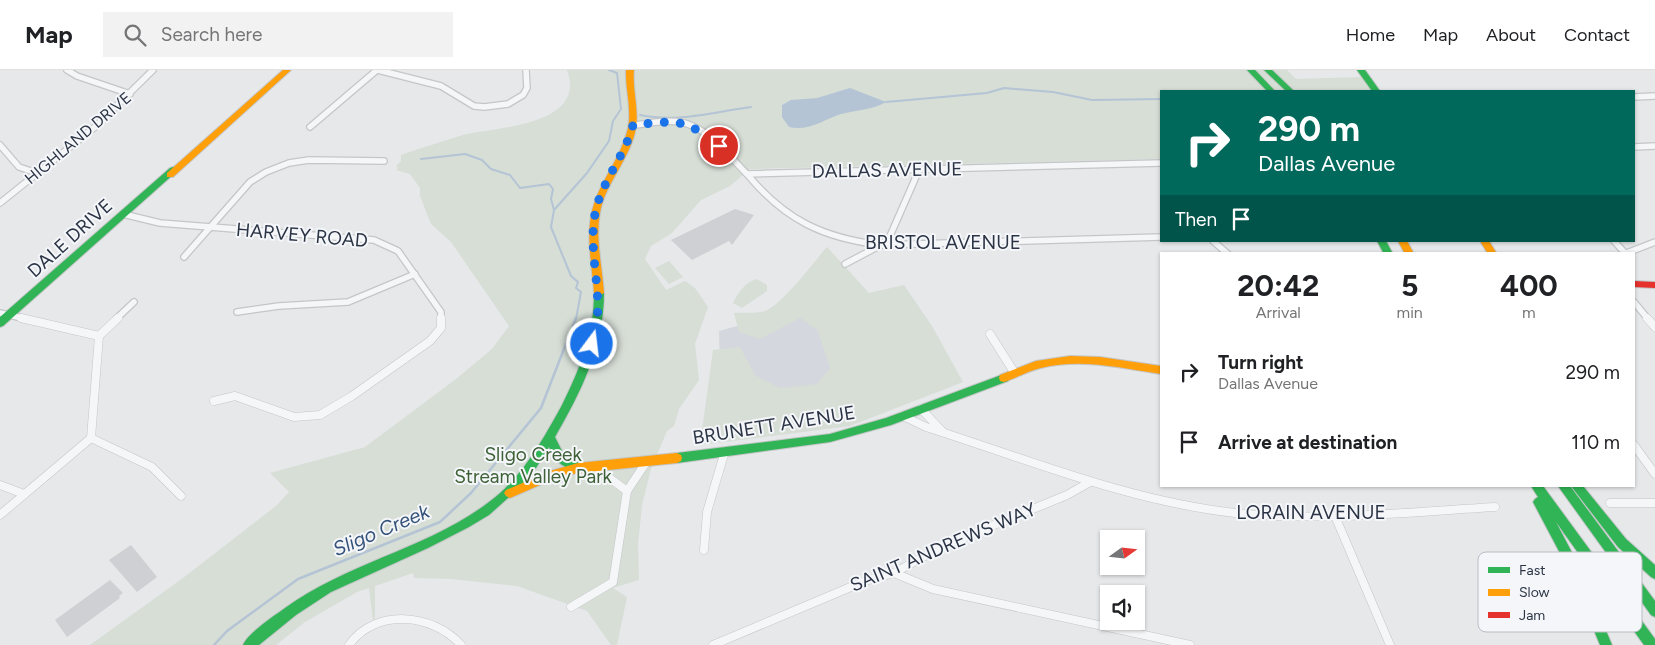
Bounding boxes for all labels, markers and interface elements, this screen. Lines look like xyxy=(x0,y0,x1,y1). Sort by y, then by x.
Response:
search box xyxy=(103,12,453,57)
text: Map xyxy=(25,20,73,49)
icon: search xyxy=(121,21,149,49)
text: Search here xyxy=(161,23,262,46)
text: Home xyxy=(1346,24,1395,46)
text: Map xyxy=(1423,24,1458,46)
text: About xyxy=(1486,24,1536,46)
text: Contact xyxy=(1564,24,1630,46)
street label: HIGHLAND DRIVE xyxy=(21,88,135,188)
text: 290 m xyxy=(1258,108,1360,150)
icon: right xyxy=(1175,110,1240,175)
pin xyxy=(698,125,740,167)
icon: arrive xyxy=(705,132,733,160)
text: Dallas Avenue xyxy=(1258,150,1395,177)
street label: DALLAS AVENUE xyxy=(811,157,963,183)
street label: DALE DRIVE xyxy=(23,194,117,282)
icon: arrive xyxy=(1227,205,1255,233)
text: Then xyxy=(1175,208,1217,231)
street label: HARVEY ROAD xyxy=(235,218,369,252)
street label: BRISTOL AVENUE xyxy=(865,231,1021,254)
text: 20:42 xyxy=(1237,267,1319,304)
text: 5 xyxy=(1401,267,1418,304)
text: 400 xyxy=(1500,267,1558,304)
text: Arrival xyxy=(1256,303,1301,322)
text: min xyxy=(1397,303,1423,322)
text: m xyxy=(1522,303,1536,322)
position arrow xyxy=(565,317,617,369)
text: Turn right xyxy=(1218,351,1304,374)
icon: right xyxy=(1175,358,1203,386)
text: 290 m xyxy=(1566,361,1620,384)
text: Dallas Avenue xyxy=(1218,374,1318,393)
street label: BRUNETT AVENUE xyxy=(691,401,857,449)
icon: arrive xyxy=(1175,428,1203,456)
text: Arrive at destination xyxy=(1218,431,1397,454)
text: 110 m xyxy=(1571,431,1620,454)
park label: Sligo Creek Stream Valley Park xyxy=(454,443,613,488)
street label: SAINT ANDREWS WAY xyxy=(847,497,1040,597)
water label: Sligo Creek xyxy=(329,498,434,561)
street label: LORAIN AVENUE xyxy=(1236,501,1386,524)
north arrow xyxy=(1100,530,1145,575)
map controls xyxy=(1100,530,1145,630)
legend xyxy=(1478,552,1642,632)
text: Fast xyxy=(1519,562,1545,579)
text: Slow xyxy=(1519,584,1550,601)
button: sound xyxy=(1100,585,1145,630)
text: Jam xyxy=(1519,607,1545,624)

